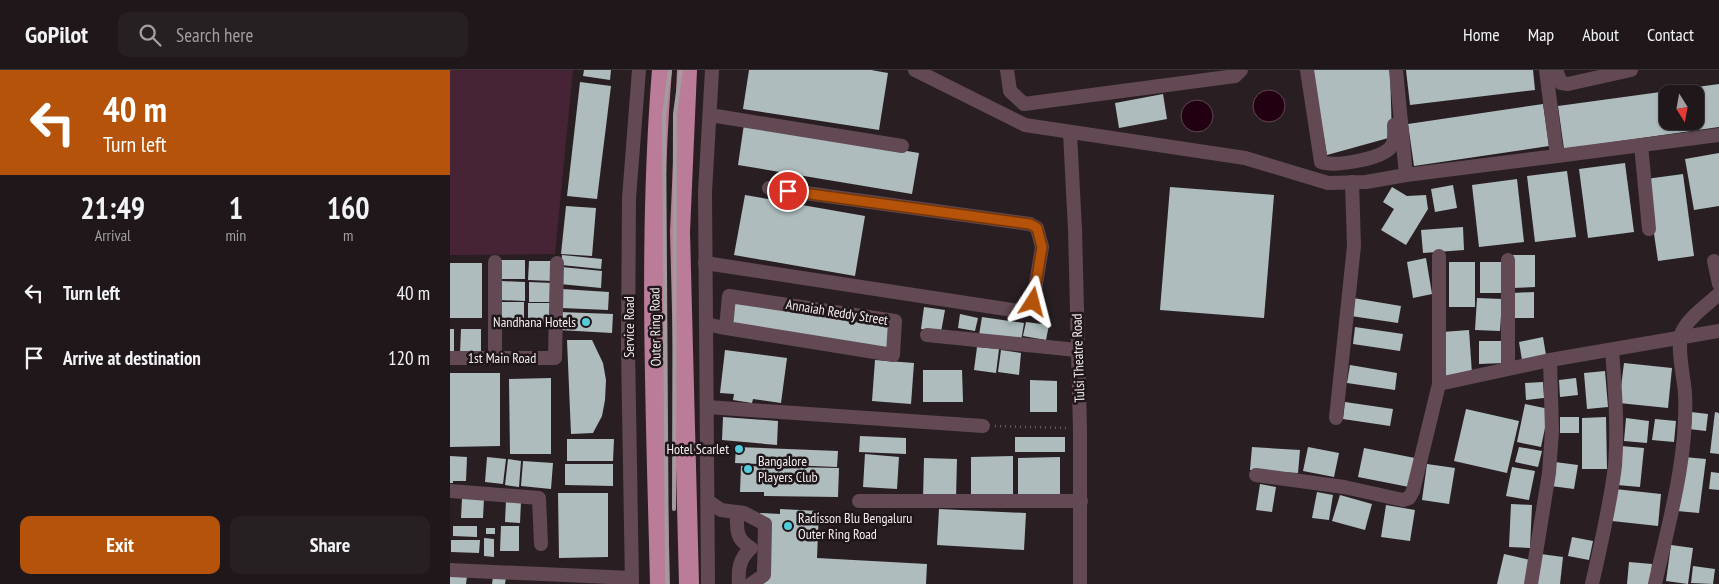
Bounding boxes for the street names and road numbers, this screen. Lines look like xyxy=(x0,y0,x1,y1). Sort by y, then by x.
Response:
street label: Outer Ring Road xyxy=(645,287,665,367)
street label: Annaiah Reddy Street xyxy=(785,295,890,329)
street label: Service Road xyxy=(620,296,638,358)
street label: Tulsi Theatre Road xyxy=(1067,313,1089,403)
street label: 1st Main Road xyxy=(468,349,536,367)

